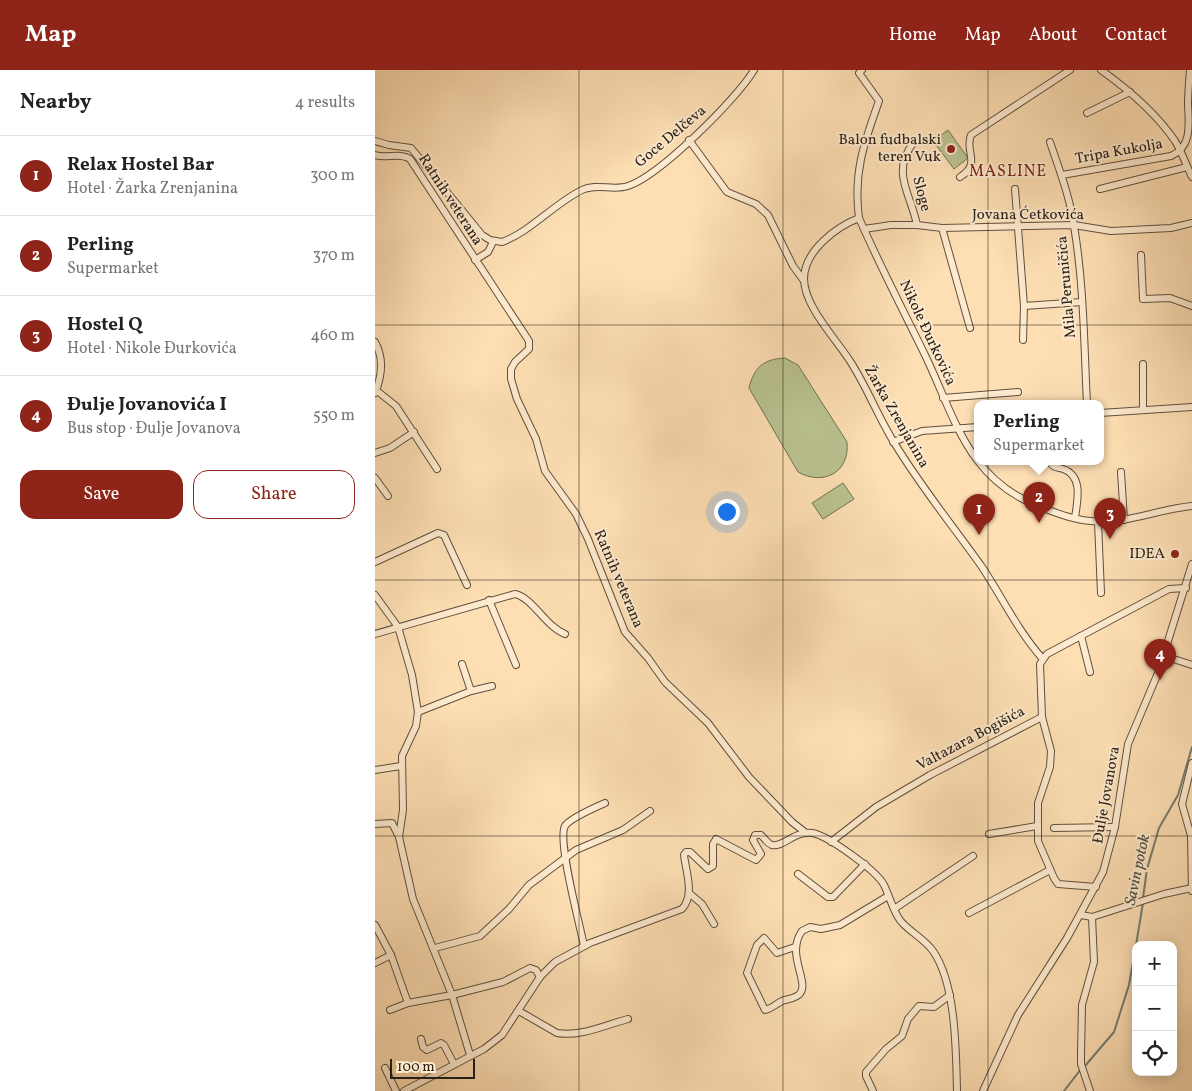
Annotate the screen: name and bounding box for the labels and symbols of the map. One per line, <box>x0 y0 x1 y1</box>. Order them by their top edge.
street label: Goce Delčeva <box>631 101 711 173</box>
place label: Balon fudbalski teren Vuk <box>838 130 941 168</box>
street label: Tripa Kukolja <box>1074 134 1164 170</box>
marker: Balon fudbalski teren Vuk <box>945 143 957 155</box>
street label: Ratnih veterana <box>413 150 487 250</box>
district label: MASLINE <box>969 161 1047 183</box>
street label: Sloge <box>906 174 936 214</box>
street label: Jovana Ćetkovića <box>972 205 1084 226</box>
street label: Mila Peruničića <box>1052 235 1082 339</box>
street label: Nikole Đurkovića <box>893 277 961 389</box>
street label: Žarka Zrenjanina <box>858 362 934 472</box>
pin: 2 <box>1023 482 1055 523</box>
pin: 1 <box>963 494 995 535</box>
pin: 3 <box>1094 498 1126 539</box>
your location <box>714 499 740 525</box>
street label: Ratnih veterana <box>588 527 648 631</box>
place label: IDEA <box>1129 544 1165 565</box>
marker: IDEA <box>1169 548 1181 560</box>
pin: 4 <box>1144 639 1176 680</box>
street label: Valtazara Bogišića <box>913 702 1029 776</box>
street label: Đulje Jovanova <box>1088 745 1126 845</box>
water label: Savin potok <box>1120 832 1156 908</box>
scale bar <box>390 1056 475 1079</box>

